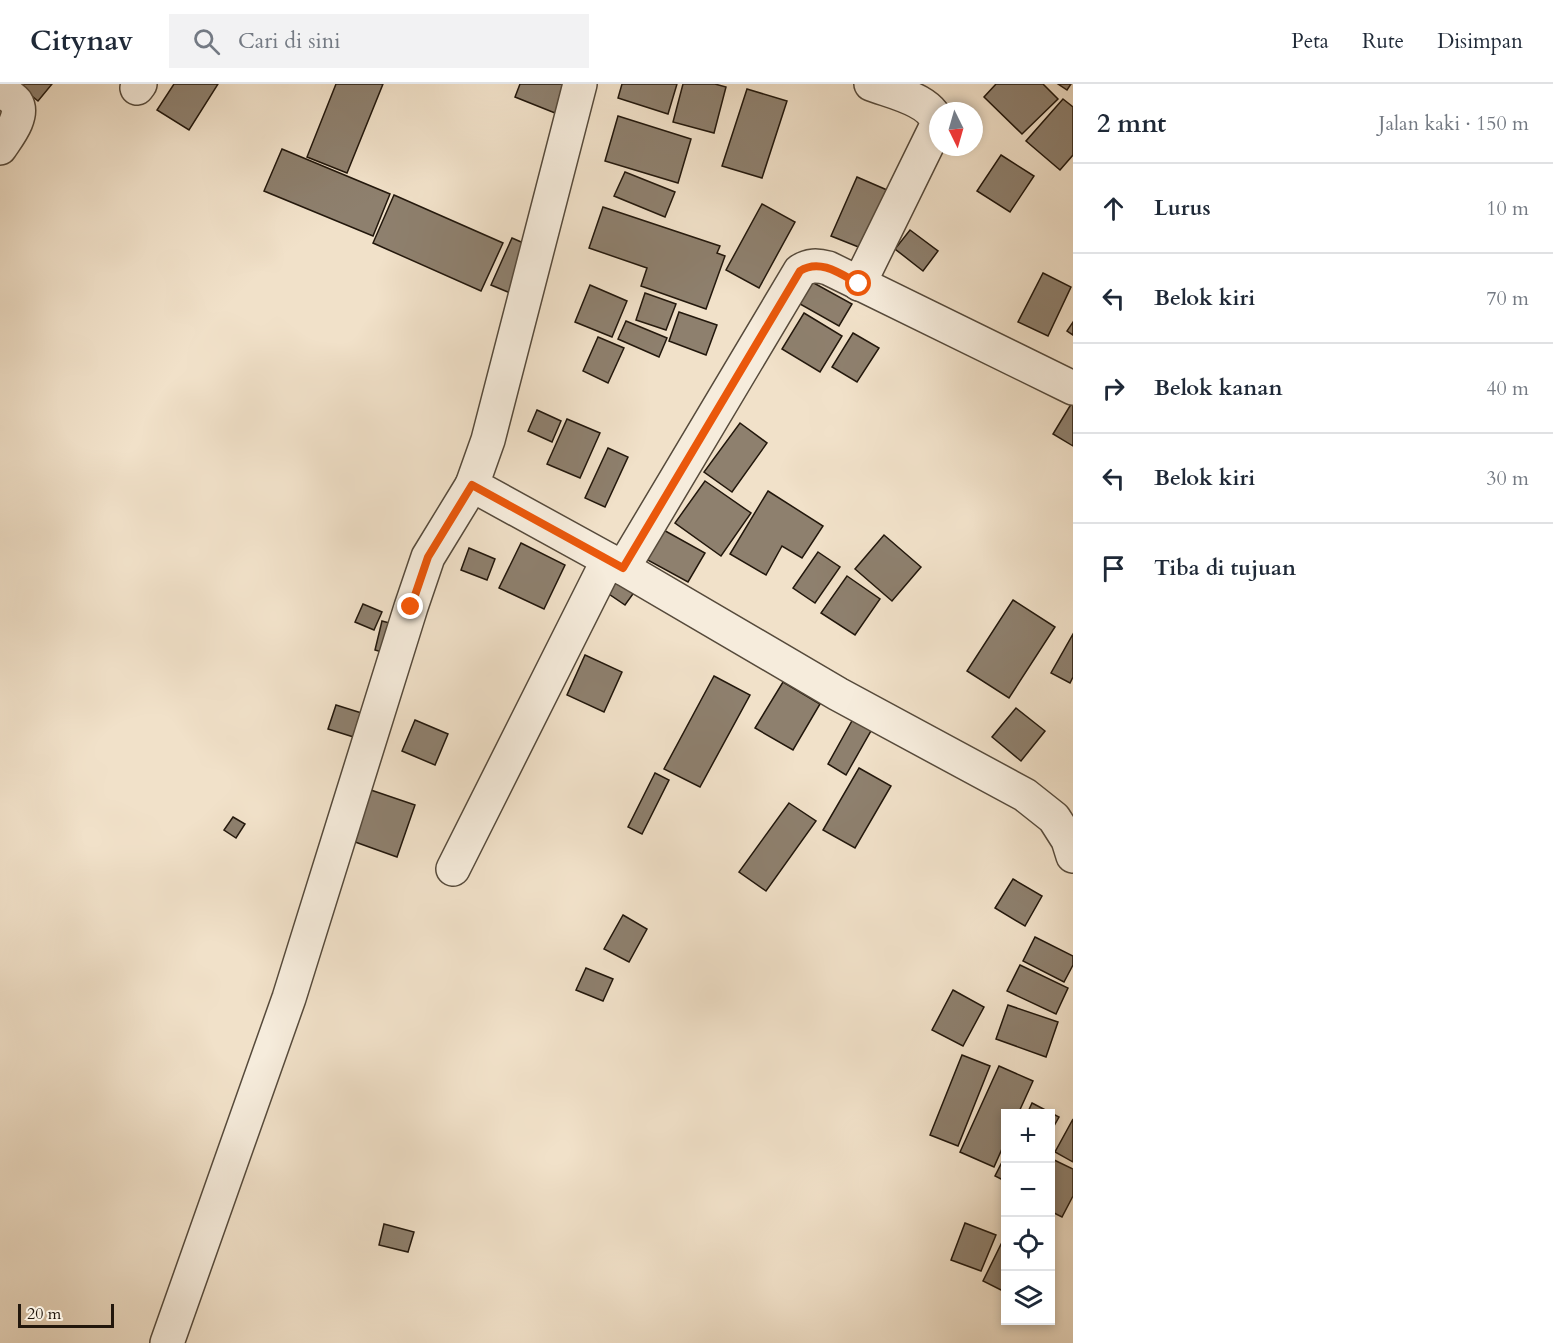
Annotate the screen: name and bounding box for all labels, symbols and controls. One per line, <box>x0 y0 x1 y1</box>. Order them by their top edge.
search box <box>169 14 589 68</box>
text: Citynav <box>30 22 133 60</box>
icon: search <box>190 25 223 58</box>
text: Cari di sini <box>238 26 340 56</box>
text: Peta <box>1291 27 1329 56</box>
text: Rute <box>1362 27 1404 56</box>
text: Disimpan <box>1437 27 1523 56</box>
north arrow <box>929 102 983 156</box>
text: 2 mnt <box>1097 106 1166 141</box>
text: Jalan kaki · 150 m <box>1379 110 1529 137</box>
icon: ahead <box>1097 192 1130 225</box>
text: Lurus <box>1154 193 1211 223</box>
text: 10 m <box>1486 195 1529 222</box>
route start <box>845 270 871 296</box>
icon: left <box>1097 282 1130 315</box>
text: Belok kiri <box>1154 283 1255 313</box>
text: 70 m <box>1486 285 1529 312</box>
icon: right <box>1097 372 1130 405</box>
text: Belok kanan <box>1154 373 1283 403</box>
text: 40 m <box>1486 375 1529 402</box>
icon: left <box>1097 462 1130 495</box>
text: Belok kiri <box>1154 463 1255 493</box>
text: 30 m <box>1486 465 1529 492</box>
icon: arrive <box>1097 552 1130 585</box>
text: Tiba di tujuan <box>1154 553 1296 583</box>
route end <box>397 593 423 619</box>
map controls <box>1001 1109 1055 1325</box>
button: + <box>1001 1109 1055 1163</box>
button: − <box>1001 1163 1055 1217</box>
button: locate <box>1001 1217 1055 1271</box>
button: layers <box>1001 1271 1055 1325</box>
scale bar <box>18 1301 114 1328</box>
text: 20 m <box>27 1303 61 1325</box>

